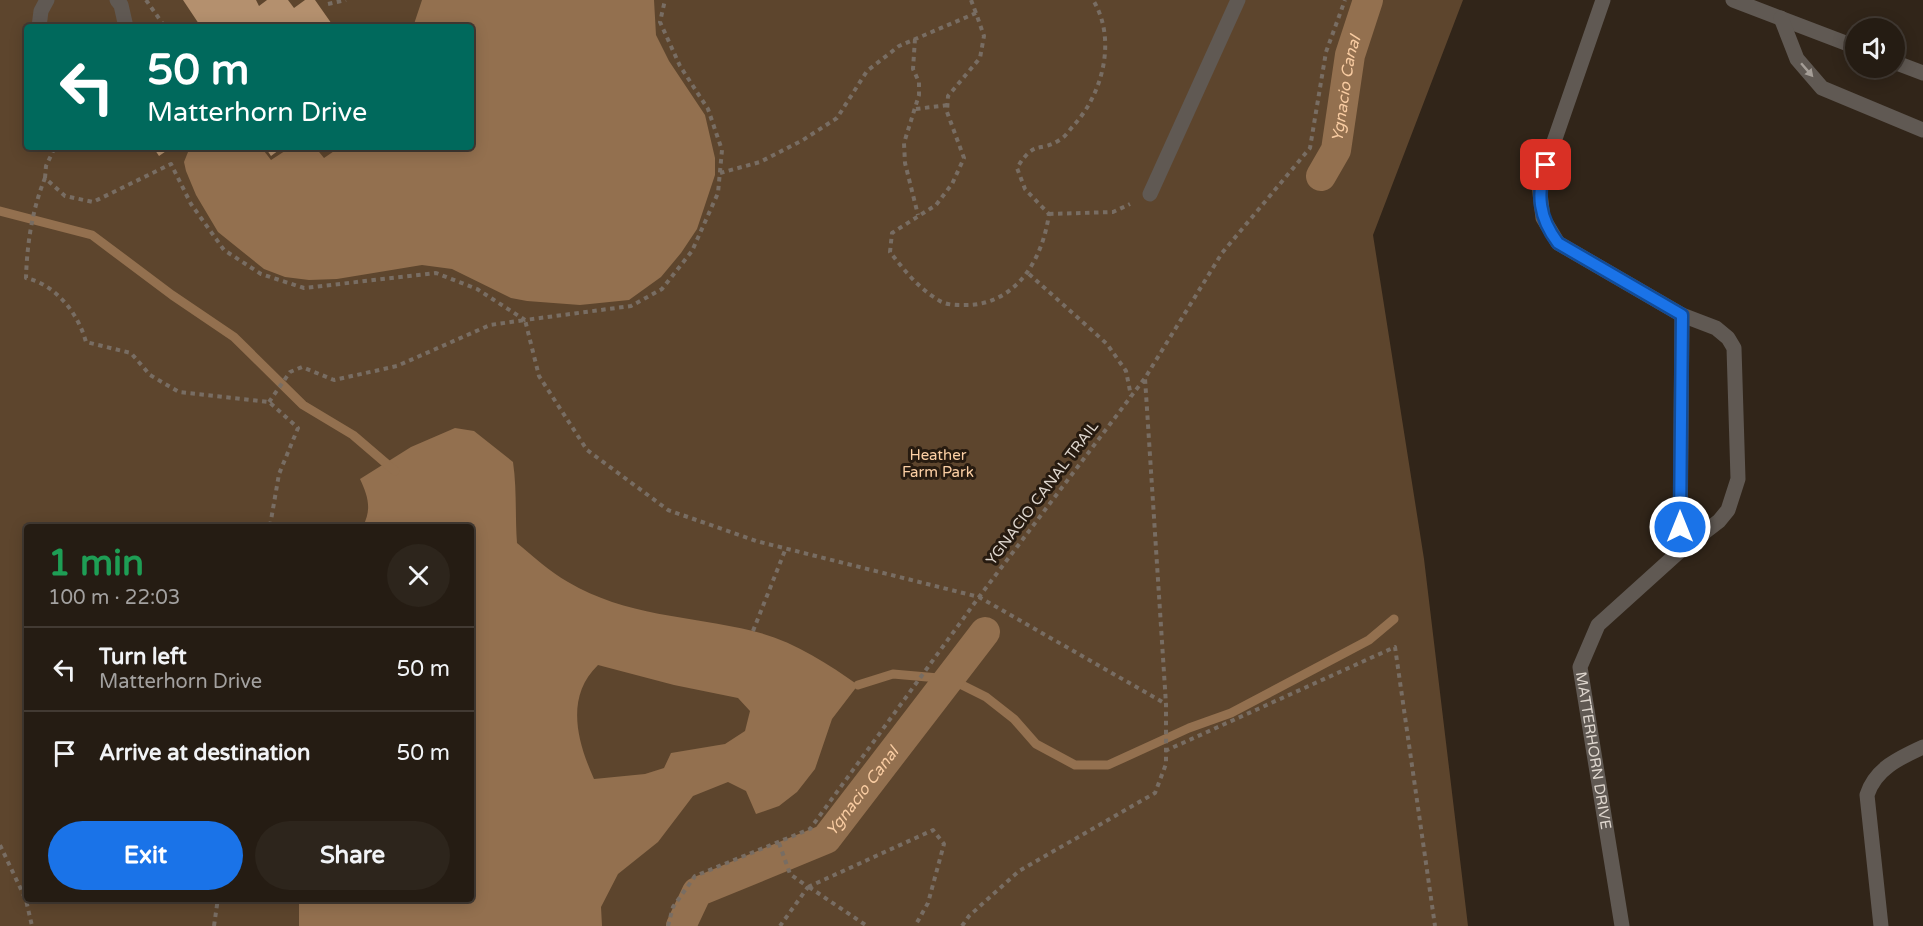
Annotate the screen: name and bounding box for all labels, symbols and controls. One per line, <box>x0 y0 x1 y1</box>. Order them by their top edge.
map controls <box>1845 18 1905 78</box>
button: sound <box>1845 18 1905 78</box>
water label: Ygnacio Canal <box>1327 31 1366 143</box>
text: 50 m <box>147 45 249 96</box>
icon: left <box>48 48 126 126</box>
one-way arrow <box>1800 62 1813 78</box>
text: Matterhorn Drive <box>147 96 367 129</box>
pin <box>1520 139 1571 190</box>
icon: arrive <box>1529 148 1562 181</box>
street label: YGNACIO CANAL TRAIL <box>982 417 1102 569</box>
park label: Heather Farm Park <box>902 446 974 481</box>
position arrow <box>1648 495 1712 559</box>
text: 1 min <box>48 542 144 585</box>
button: close <box>387 544 450 607</box>
text: 100 m · 22:03 <box>48 586 180 610</box>
text: Turn left <box>99 644 187 670</box>
icon: left <box>48 653 81 686</box>
text: 50 m <box>396 656 450 682</box>
text: Matterhorn Drive <box>99 670 262 694</box>
street label: MATTERHORN DRIVE <box>1572 670 1615 831</box>
icon: arrive <box>48 737 81 770</box>
text: Arrive at destination <box>99 740 310 766</box>
text: 50 m <box>396 740 450 766</box>
water label: Ygnacio Canal <box>822 741 904 840</box>
button: Exit <box>48 821 243 890</box>
button: Share <box>255 821 450 890</box>

